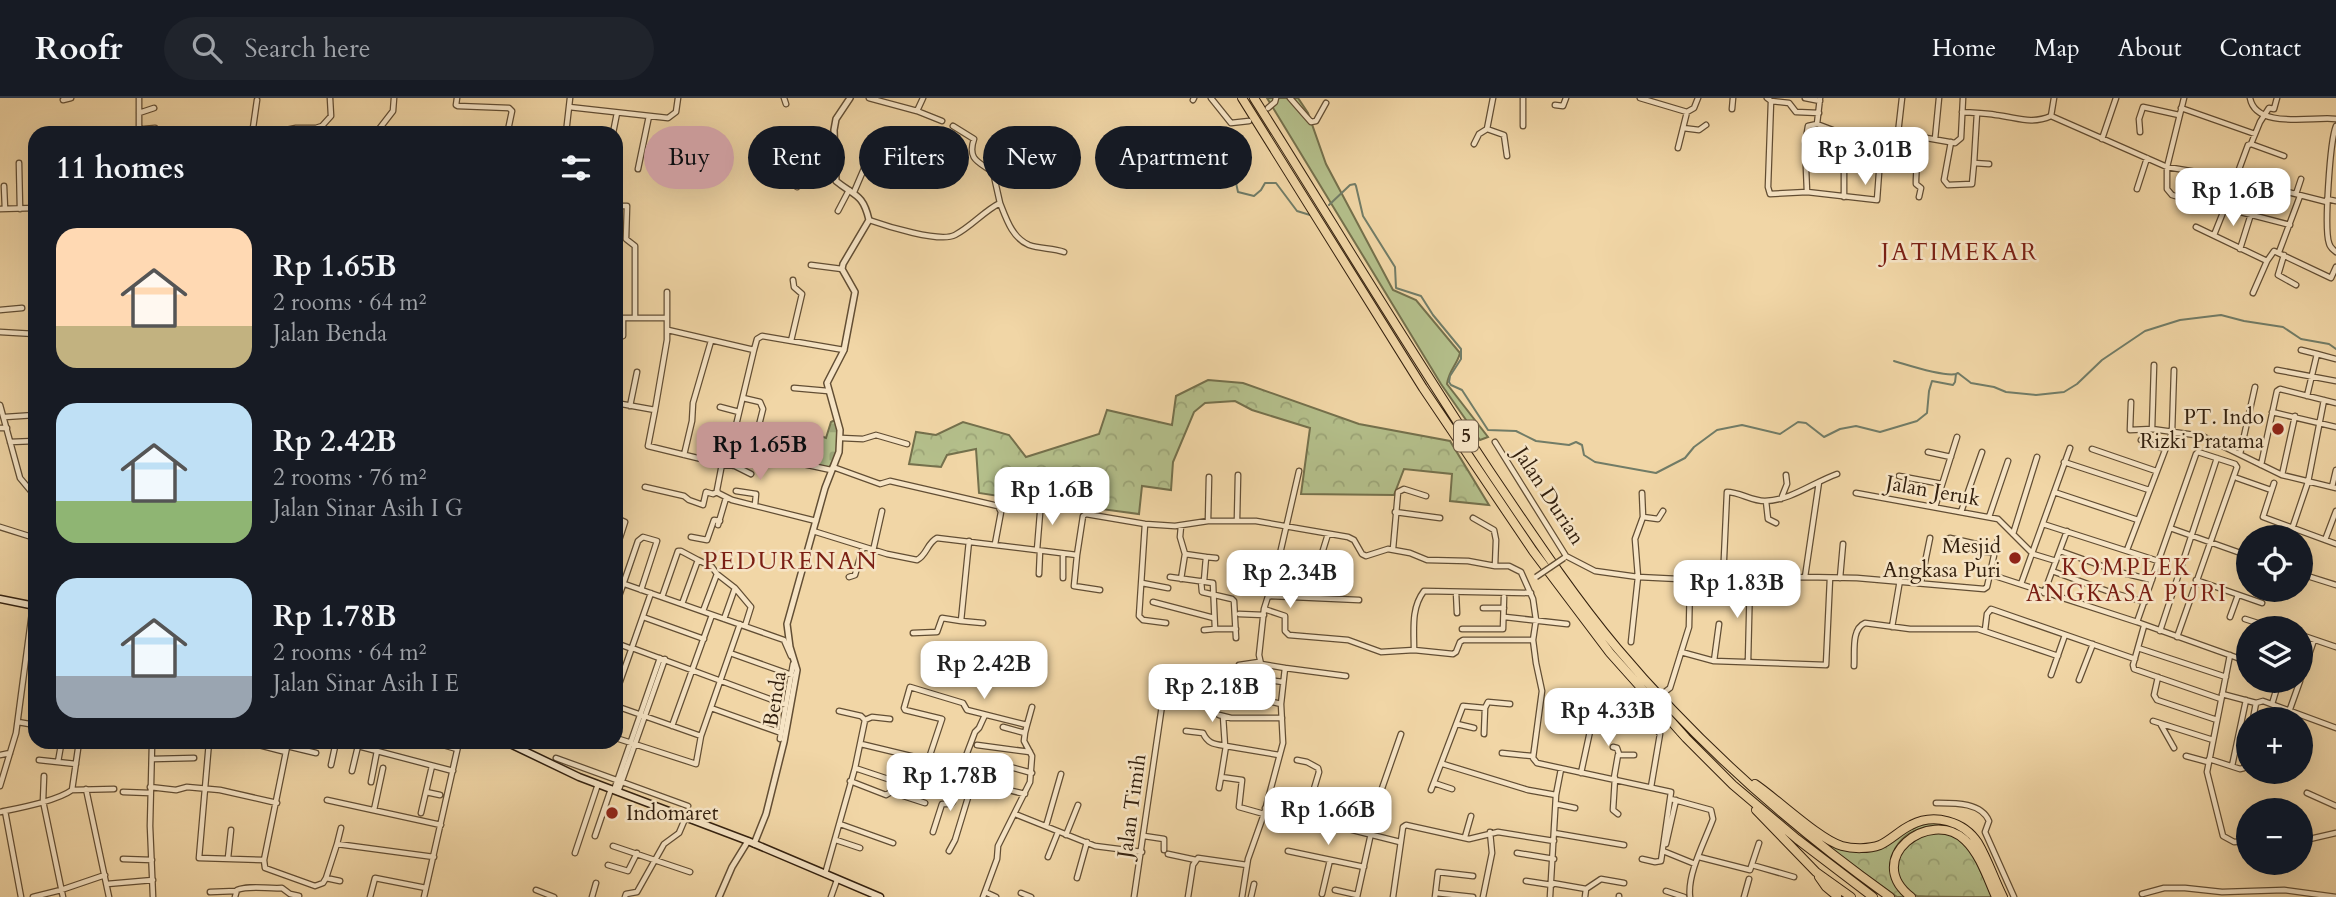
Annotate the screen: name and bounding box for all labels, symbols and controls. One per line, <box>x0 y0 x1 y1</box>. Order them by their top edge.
search box <box>164 17 654 80</box>
text: Roofr <box>35 26 122 71</box>
icon: search <box>188 29 226 67</box>
text: Search here <box>244 31 370 66</box>
text: Home <box>1932 32 1996 65</box>
text: Map <box>2034 32 2080 65</box>
text: About <box>2118 32 2182 65</box>
text: Contact <box>2220 32 2301 65</box>
chip: Buy <box>644 126 734 189</box>
chip: Rent <box>748 126 845 189</box>
chip: Filters <box>859 126 969 189</box>
chip: New <box>983 126 1081 189</box>
chip: Apartment <box>1095 126 1252 189</box>
pin: Rp 3.01B <box>1793 127 1937 187</box>
text: Rp 3.01B <box>1818 134 1912 165</box>
text: 11 homes <box>56 148 185 189</box>
icon: filters <box>557 149 595 187</box>
pin: Rp 1.6B <box>2168 169 2298 228</box>
text: Rp 1.6B <box>2191 175 2275 206</box>
district label: JATIMEKAR <box>1878 236 2039 269</box>
text: Rp 1.65B <box>273 246 397 287</box>
icon: home <box>112 256 196 340</box>
text: 2 rooms · 64 m² <box>273 287 426 318</box>
text: Jalan Benda <box>273 318 387 349</box>
place label: PT. Indo Rizki Pratama <box>2140 403 2264 456</box>
road number: 5 <box>1454 420 1478 452</box>
text: Rp 2.42B <box>273 421 397 462</box>
marker: PT. Indo Rizki Pratama <box>2270 421 2286 437</box>
pin: Rp 1.65B <box>688 422 832 482</box>
text: Rp 1.65B <box>713 429 807 460</box>
icon: home <box>112 431 196 515</box>
street label: Jalan Durian <box>1505 439 1592 551</box>
text: 2 rooms · 76 m² <box>273 462 426 493</box>
pin: Rp 1.6B <box>987 468 1117 527</box>
street label: Jalan Jeruk <box>1881 468 1983 514</box>
text: Rp 1.6B <box>1010 474 1094 505</box>
text: Jalan Sinar Asih I G <box>273 493 463 524</box>
map controls <box>2236 525 2313 875</box>
button: locate <box>2236 525 2313 602</box>
place label: Mesjid Angkasa Puri <box>1883 532 2001 585</box>
district label: PEDURENAN <box>703 545 879 578</box>
pin: Rp 2.34B <box>1218 550 1362 610</box>
marker: Mesjid Angkasa Puri <box>2007 550 2023 566</box>
district label: KOMPLEK ANGKASA PURI <box>2026 552 2228 609</box>
text: Rp 2.34B <box>1243 557 1337 588</box>
pin: Rp 1.83B <box>1665 560 1809 620</box>
text: Rp 1.83B <box>1690 567 1784 598</box>
text: Rp 1.78B <box>273 596 397 637</box>
icon: home <box>112 606 196 690</box>
button: layers <box>2236 616 2313 693</box>
text: 2 rooms · 64 m² <box>273 637 426 668</box>
pin: Rp 2.42B <box>912 642 1056 701</box>
text: Rp 2.42B <box>937 648 1031 679</box>
pin: Rp 2.18B <box>1140 664 1284 724</box>
text: Jalan Sinar Asih I E <box>273 668 459 699</box>
street label: Benda <box>756 669 794 729</box>
text: Rp 2.18B <box>1165 671 1259 702</box>
pin: Rp 4.33B <box>1536 688 1680 748</box>
text: Rp 4.33B <box>1561 695 1655 726</box>
button: + <box>2236 707 2313 784</box>
street label: Jalan Timih <box>1110 752 1154 863</box>
pin: Rp 1.78B <box>878 754 1022 813</box>
text: Rp 1.78B <box>903 760 997 791</box>
pin: Rp 1.66B <box>1256 788 1400 847</box>
text: Rp 1.66B <box>1281 794 1375 825</box>
button: − <box>2236 798 2313 875</box>
place label: Indomaret <box>626 799 719 828</box>
marker: Indomaret <box>604 805 620 821</box>

